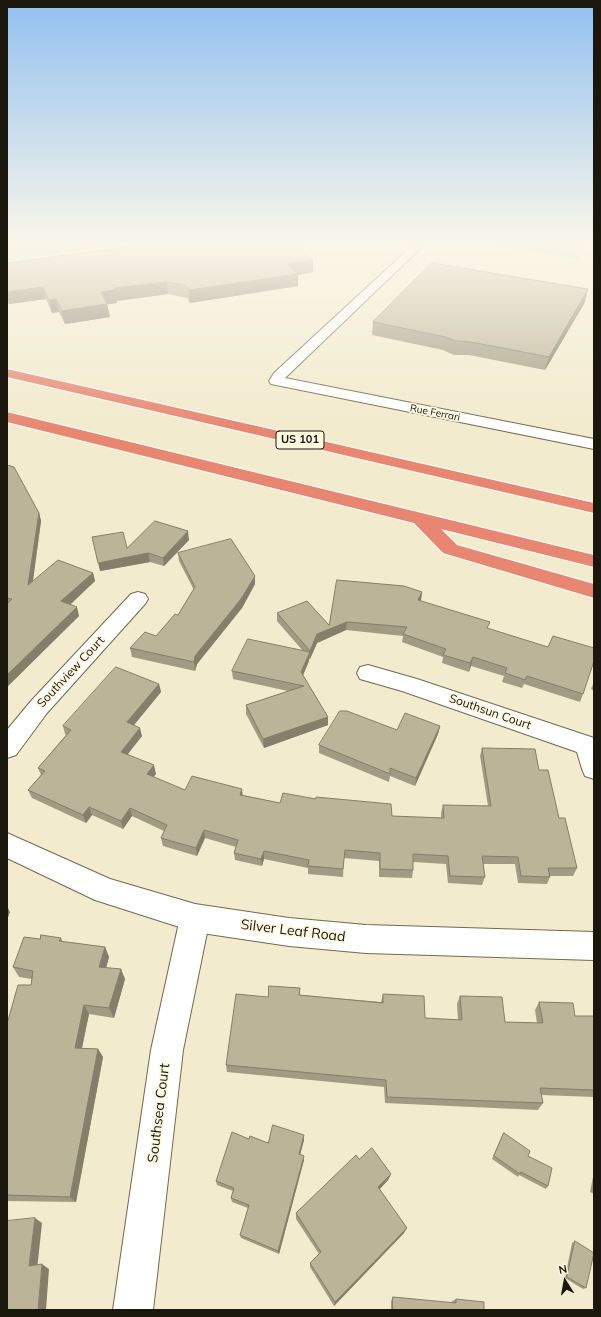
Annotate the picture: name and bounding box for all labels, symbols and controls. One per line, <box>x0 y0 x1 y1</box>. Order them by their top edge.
street label: Rue Ferrari <box>409 402 461 424</box>
road number: US 101 <box>276 431 324 449</box>
street label: Southview Court <box>34 633 108 711</box>
street label: Southsun Court <box>447 691 533 733</box>
street label: Silver Leaf Road <box>240 916 346 946</box>
street label: Southsea Court <box>145 1062 173 1164</box>
north arrow <box>545 1261 585 1301</box>
text: N <box>557 1262 568 1277</box>

